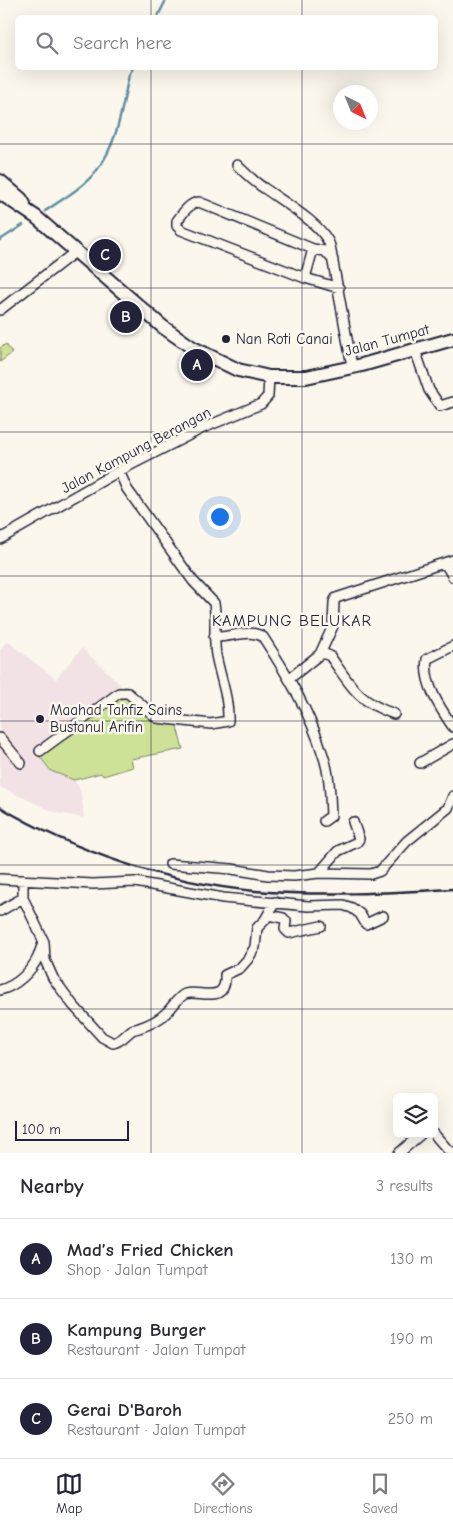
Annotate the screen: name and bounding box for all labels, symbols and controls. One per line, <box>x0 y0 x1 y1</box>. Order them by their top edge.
search box <box>15 15 438 70</box>
icon: search <box>33 29 61 57</box>
text: Search here <box>73 32 172 54</box>
north arrow <box>333 85 378 130</box>
pin: C <box>89 236 121 274</box>
pin: B <box>110 298 142 336</box>
street label: Jalan Tumpat <box>343 320 432 360</box>
place label: Nan Roti Canai <box>236 330 333 348</box>
marker: Nan Roti Canai <box>220 333 232 345</box>
pin: A <box>181 346 213 384</box>
street label: Jalan Kampung Berangan <box>58 403 214 497</box>
your location <box>207 504 233 530</box>
district label: KAMPUNG BELUKAR <box>212 612 372 630</box>
place label: Maahad Tahfiz Sains Bustanul Arifin <box>50 701 182 736</box>
marker: Maahad Tahfiz Sains Bustanul Arifin <box>34 713 46 725</box>
map controls <box>393 1093 438 1138</box>
button: layers <box>393 1093 438 1138</box>
scale bar <box>15 1118 129 1141</box>
text: 100 m <box>22 1121 61 1138</box>
text: Nearby <box>20 1174 84 1198</box>
text: 3 results <box>376 1177 433 1195</box>
text: Mad’s Fried Chicken <box>67 1239 234 1261</box>
text: A <box>32 1250 40 1268</box>
text: 130 m <box>390 1250 433 1268</box>
text: Shop · Jalan Tumpat <box>67 1261 207 1279</box>
text: Kampung Burger <box>67 1319 206 1341</box>
text: B <box>31 1330 41 1348</box>
text: 190 m <box>390 1330 433 1348</box>
text: Restaurant · Jalan Tumpat <box>67 1341 245 1359</box>
text: Gerai D'Baroh <box>67 1399 182 1421</box>
text: C <box>31 1410 41 1428</box>
text: 250 m <box>388 1410 433 1428</box>
text: Restaurant · Jalan Tumpat <box>67 1421 245 1439</box>
tab: Map <box>55 1470 83 1517</box>
tab: Directions <box>193 1470 253 1517</box>
tab: Saved <box>363 1470 398 1517</box>

